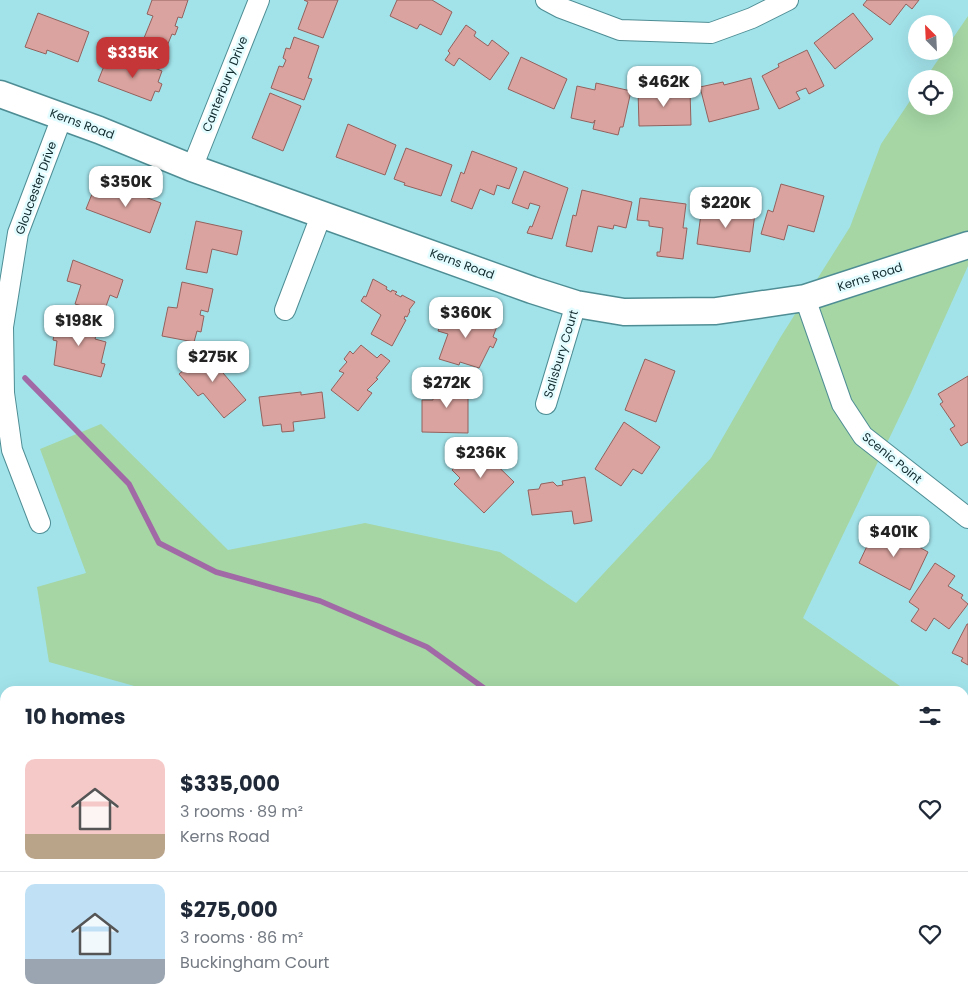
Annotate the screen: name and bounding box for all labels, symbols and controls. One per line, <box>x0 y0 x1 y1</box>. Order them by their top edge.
north arrow <box>908 15 952 60</box>
map controls <box>908 15 953 115</box>
street label: Canterbury Drive <box>198 34 251 134</box>
pin: $335K <box>98 36 168 79</box>
text: $335K <box>107 41 159 64</box>
pin: $462K <box>629 66 699 108</box>
text: $462K <box>638 70 690 93</box>
button: locate <box>908 70 953 115</box>
street label: Kerns Road <box>48 104 117 143</box>
street label: Gloucester Drive <box>11 139 60 237</box>
pin: $350K <box>91 166 161 208</box>
text: $350K <box>100 170 152 193</box>
pin: $220K <box>691 186 761 229</box>
text: $220K <box>701 191 751 214</box>
street label: Kerns Road <box>428 244 497 283</box>
street label: Kerns Road <box>835 258 905 295</box>
pin: $360K <box>431 296 501 339</box>
text: $360K <box>440 301 492 324</box>
pin: $198K <box>44 304 114 347</box>
street label: Salisbury Court <box>539 308 582 400</box>
text: $198K <box>55 309 103 332</box>
pin: $275K <box>178 340 248 383</box>
text: $275K <box>188 345 238 368</box>
pin: $272K <box>412 366 482 409</box>
text: $272K <box>423 371 471 394</box>
street label: Scenic Point <box>859 428 926 487</box>
pin: $236K <box>446 436 516 479</box>
text: $236K <box>456 441 506 464</box>
pin: $401K <box>859 516 929 558</box>
text: $401K <box>870 520 918 543</box>
text: 10 homes <box>25 702 125 731</box>
icon: filters <box>916 702 944 730</box>
text: $335,000 <box>180 769 280 798</box>
icon: home <box>65 779 125 839</box>
icon: heart <box>916 795 944 823</box>
text: 3 rooms · 89 m² <box>180 800 303 823</box>
text: Kerns Road <box>180 825 270 848</box>
text: $275,000 <box>180 895 278 924</box>
icon: home <box>65 904 125 964</box>
icon: heart <box>916 920 944 948</box>
text: 3 rooms · 86 m² <box>180 926 303 949</box>
text: Buckingham Court <box>180 951 329 974</box>

